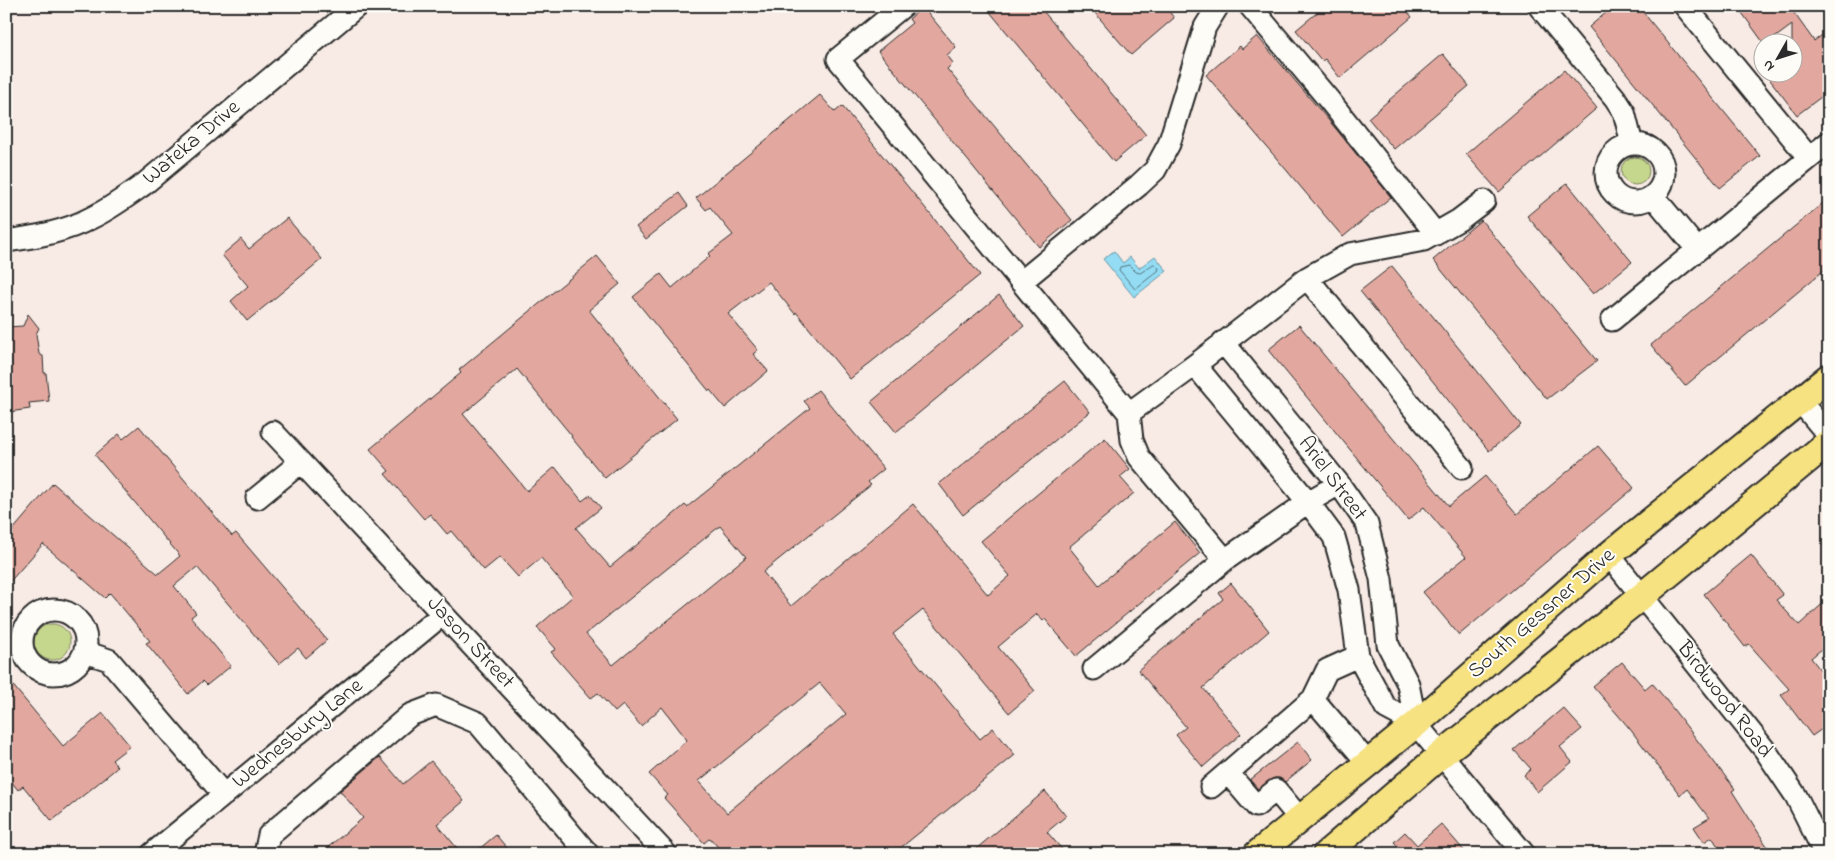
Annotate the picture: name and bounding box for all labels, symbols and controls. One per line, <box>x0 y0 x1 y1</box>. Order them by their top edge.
north arrow <box>1752 32 1802 82</box>
text: N <box>1758 55 1780 76</box>
street label: Wateka Drive <box>136 92 248 194</box>
street label: Ariel Street <box>1289 430 1375 529</box>
street label: South Gessner Drive <box>1461 541 1623 687</box>
street label: Jason Street <box>418 589 522 697</box>
street label: Birdwood Road <box>1667 634 1780 765</box>
street label: Wednesbury Lane <box>226 671 371 798</box>

